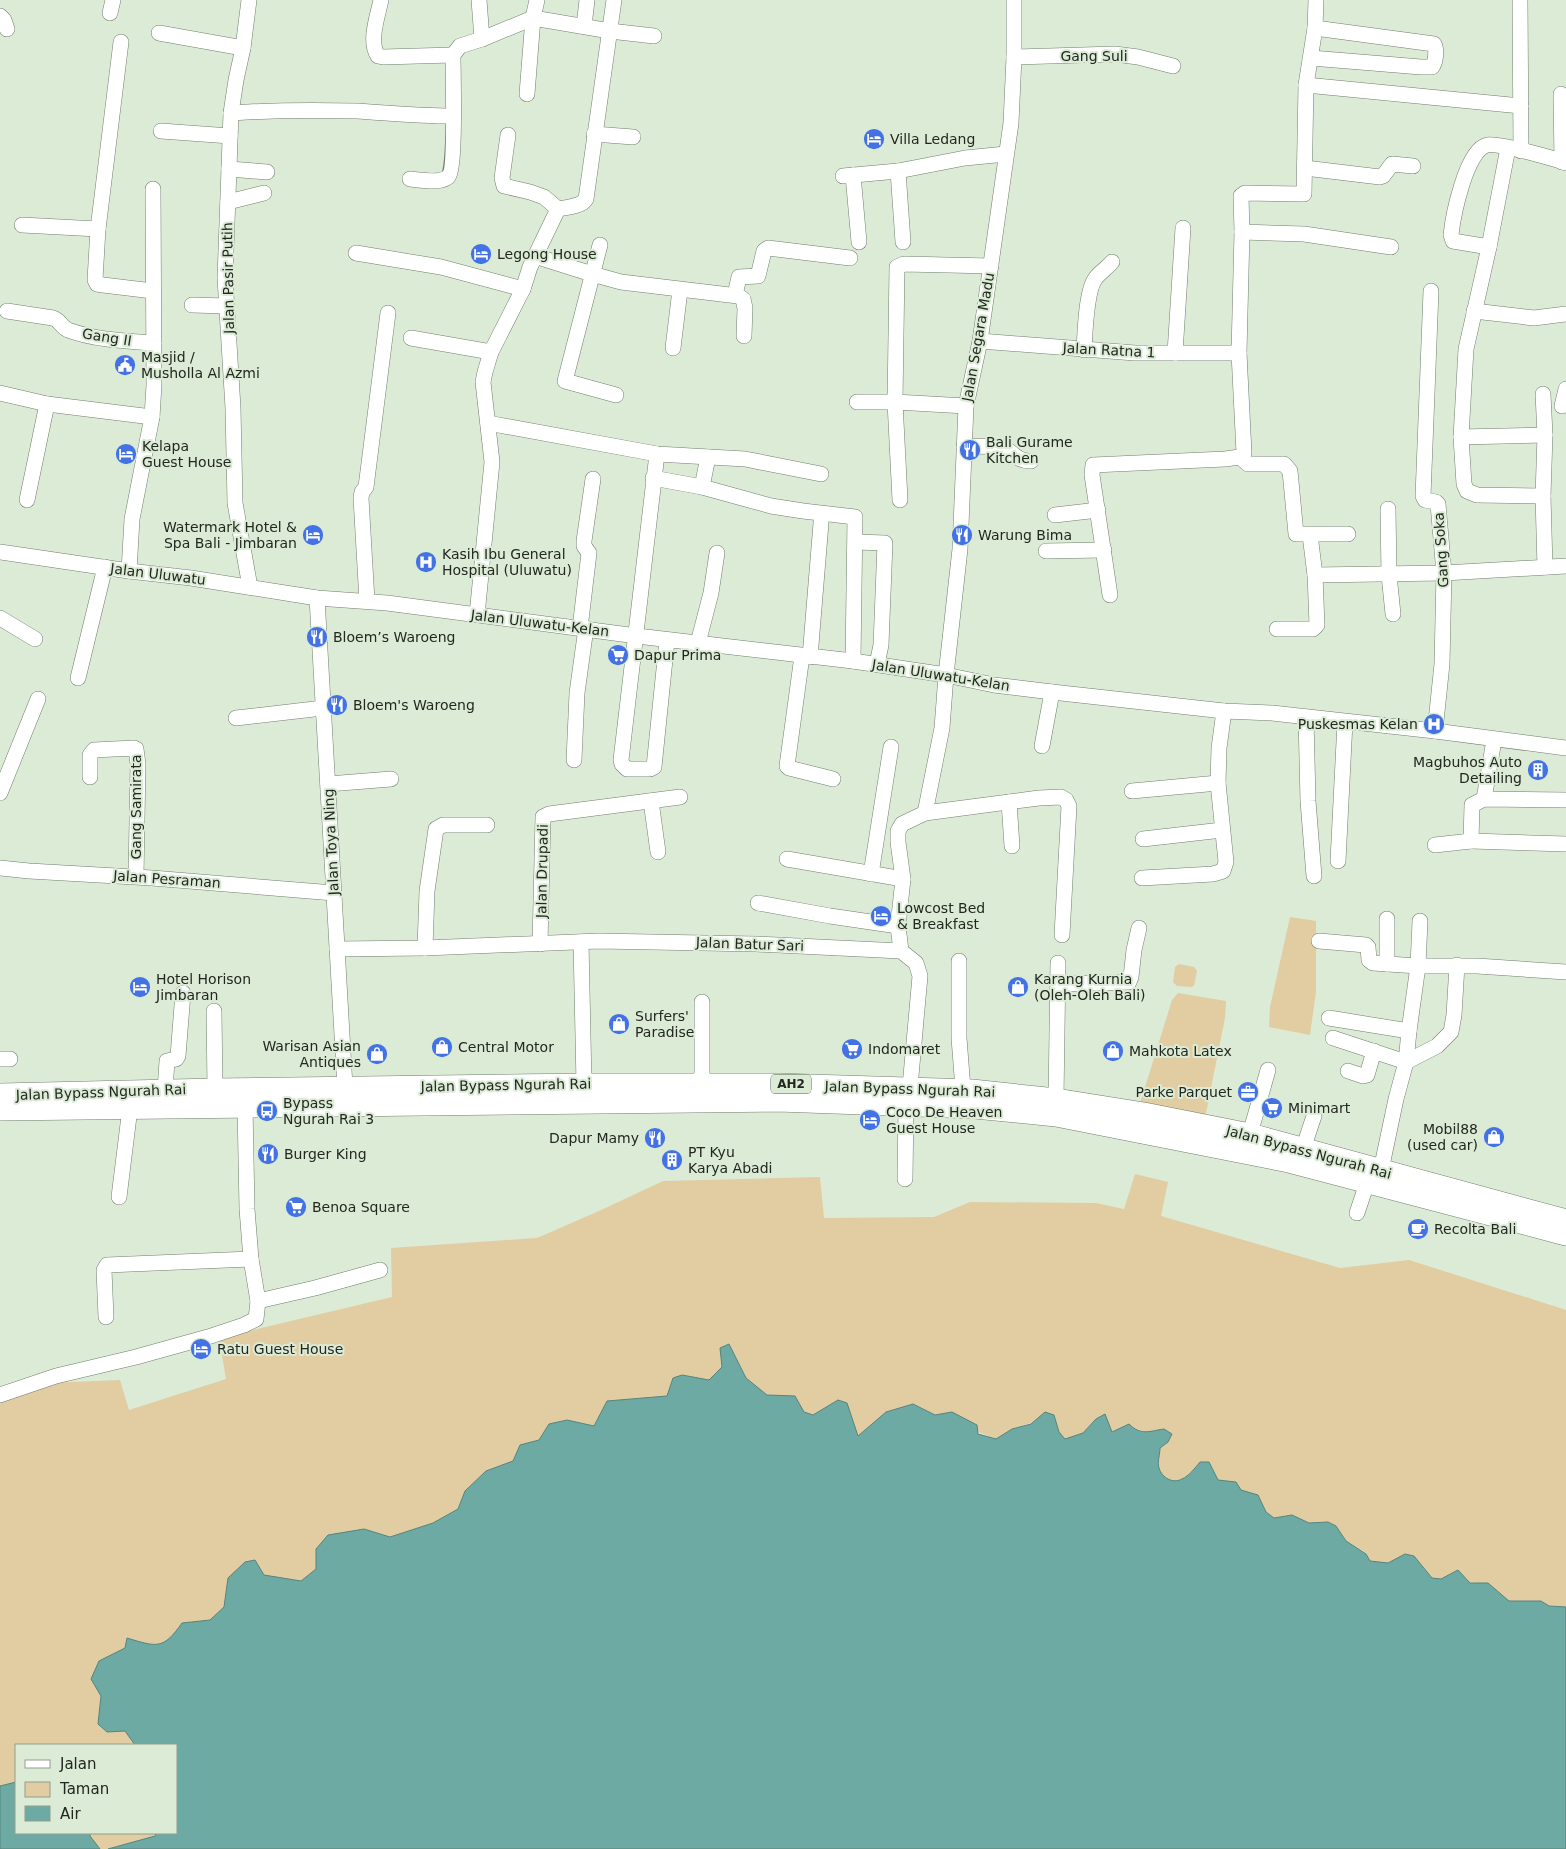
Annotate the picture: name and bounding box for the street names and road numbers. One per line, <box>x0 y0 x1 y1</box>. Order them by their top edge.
street label: Gang Suli <box>1060 48 1128 64</box>
street label: Jalan Pasir Putih <box>219 222 237 335</box>
street label: Jalan Segara Madu <box>959 271 997 404</box>
street label: Gang II <box>81 325 133 349</box>
street label: Jalan Ratna 1 <box>1061 340 1156 360</box>
street label: Gang Soka <box>1430 512 1452 588</box>
street label: Jalan Uluwatu <box>108 560 207 588</box>
street label: Jalan Uluwatu-Kelan <box>469 606 610 639</box>
street label: Jalan Uluwatu-Kelan <box>870 656 1011 694</box>
street label: Gang Samirata <box>128 754 144 860</box>
street label: Jalan Toya Ning <box>320 788 342 897</box>
street label: Jalan Drupadi <box>533 824 551 919</box>
street label: Jalan Pesraman <box>112 867 221 891</box>
street label: Jalan Batur Sari <box>695 934 804 954</box>
road number: AH2 <box>771 1074 811 1094</box>
street label: Jalan Bypass Ngurah Rai <box>420 1076 591 1095</box>
street label: Jalan Bypass Ngurah Rai <box>823 1078 996 1100</box>
street label: Jalan Bypass Ngurah Rai <box>14 1081 187 1103</box>
street label: Jalan Bypass Ngurah Rai <box>1224 1122 1394 1182</box>

